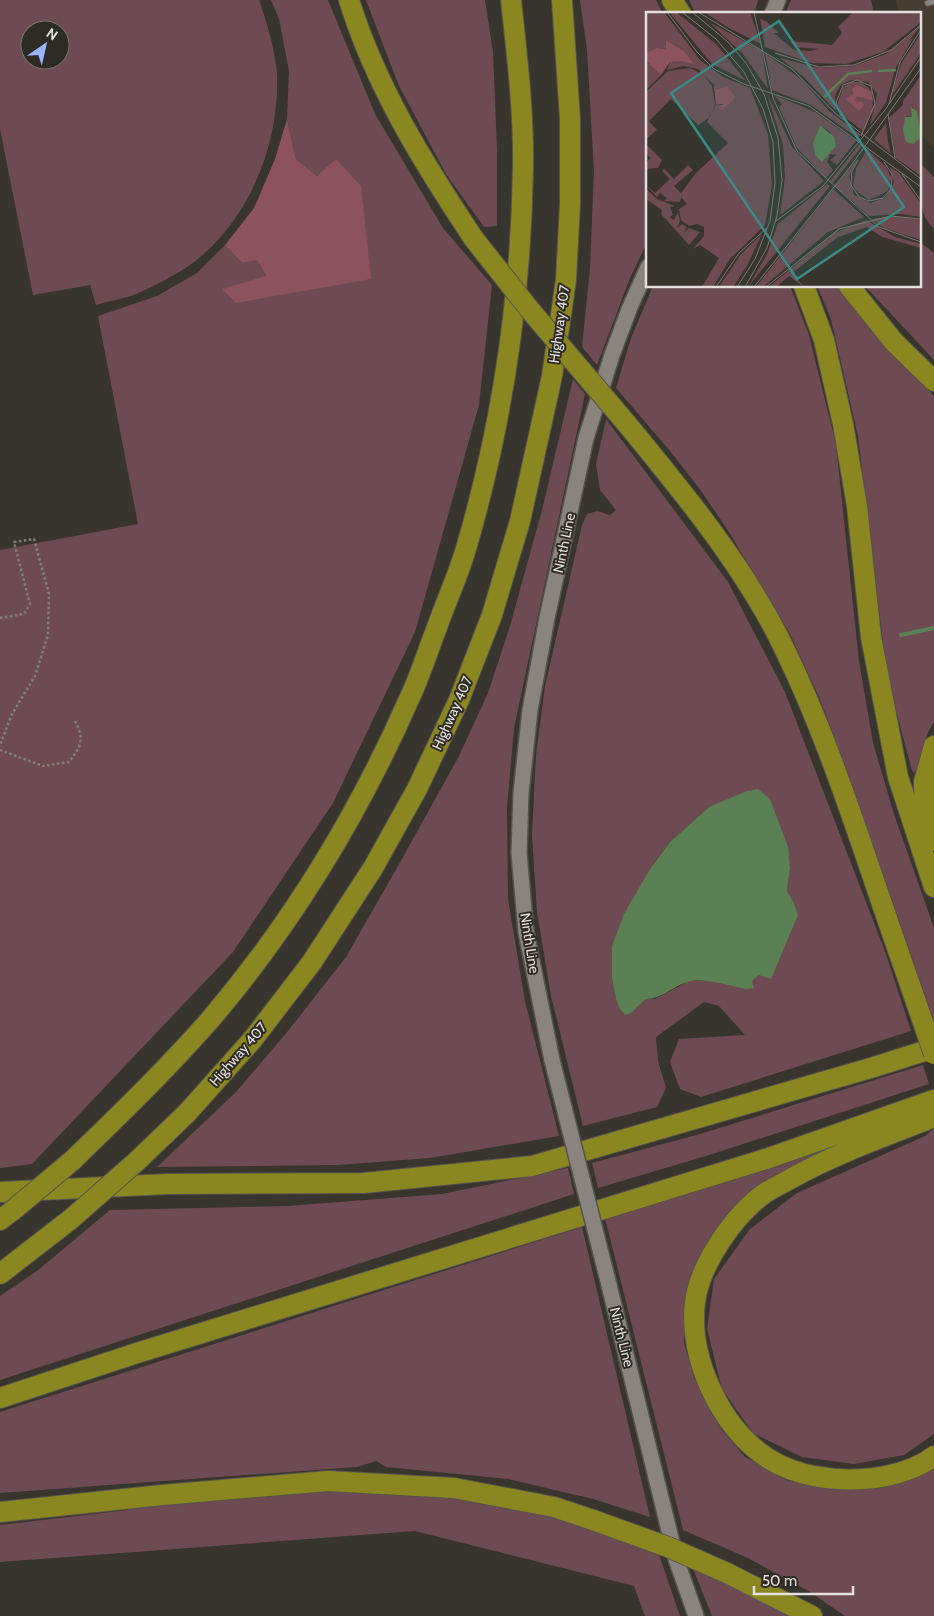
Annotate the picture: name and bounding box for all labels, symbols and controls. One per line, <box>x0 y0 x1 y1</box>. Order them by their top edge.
inset map <box>646 12 922 288</box>
north arrow <box>20 20 70 70</box>
text: N <box>43 24 61 44</box>
street label: Highway 407 <box>545 284 573 364</box>
street label: Ninth Line <box>549 511 579 575</box>
street label: Highway 407 <box>428 673 476 753</box>
street label: Ninth Line <box>516 912 544 974</box>
street label: Highway 407 <box>205 1018 271 1090</box>
street label: Ninth Line <box>606 1305 638 1369</box>
scale bar <box>754 1564 853 1596</box>
text: 50 m <box>762 1572 797 1590</box>

